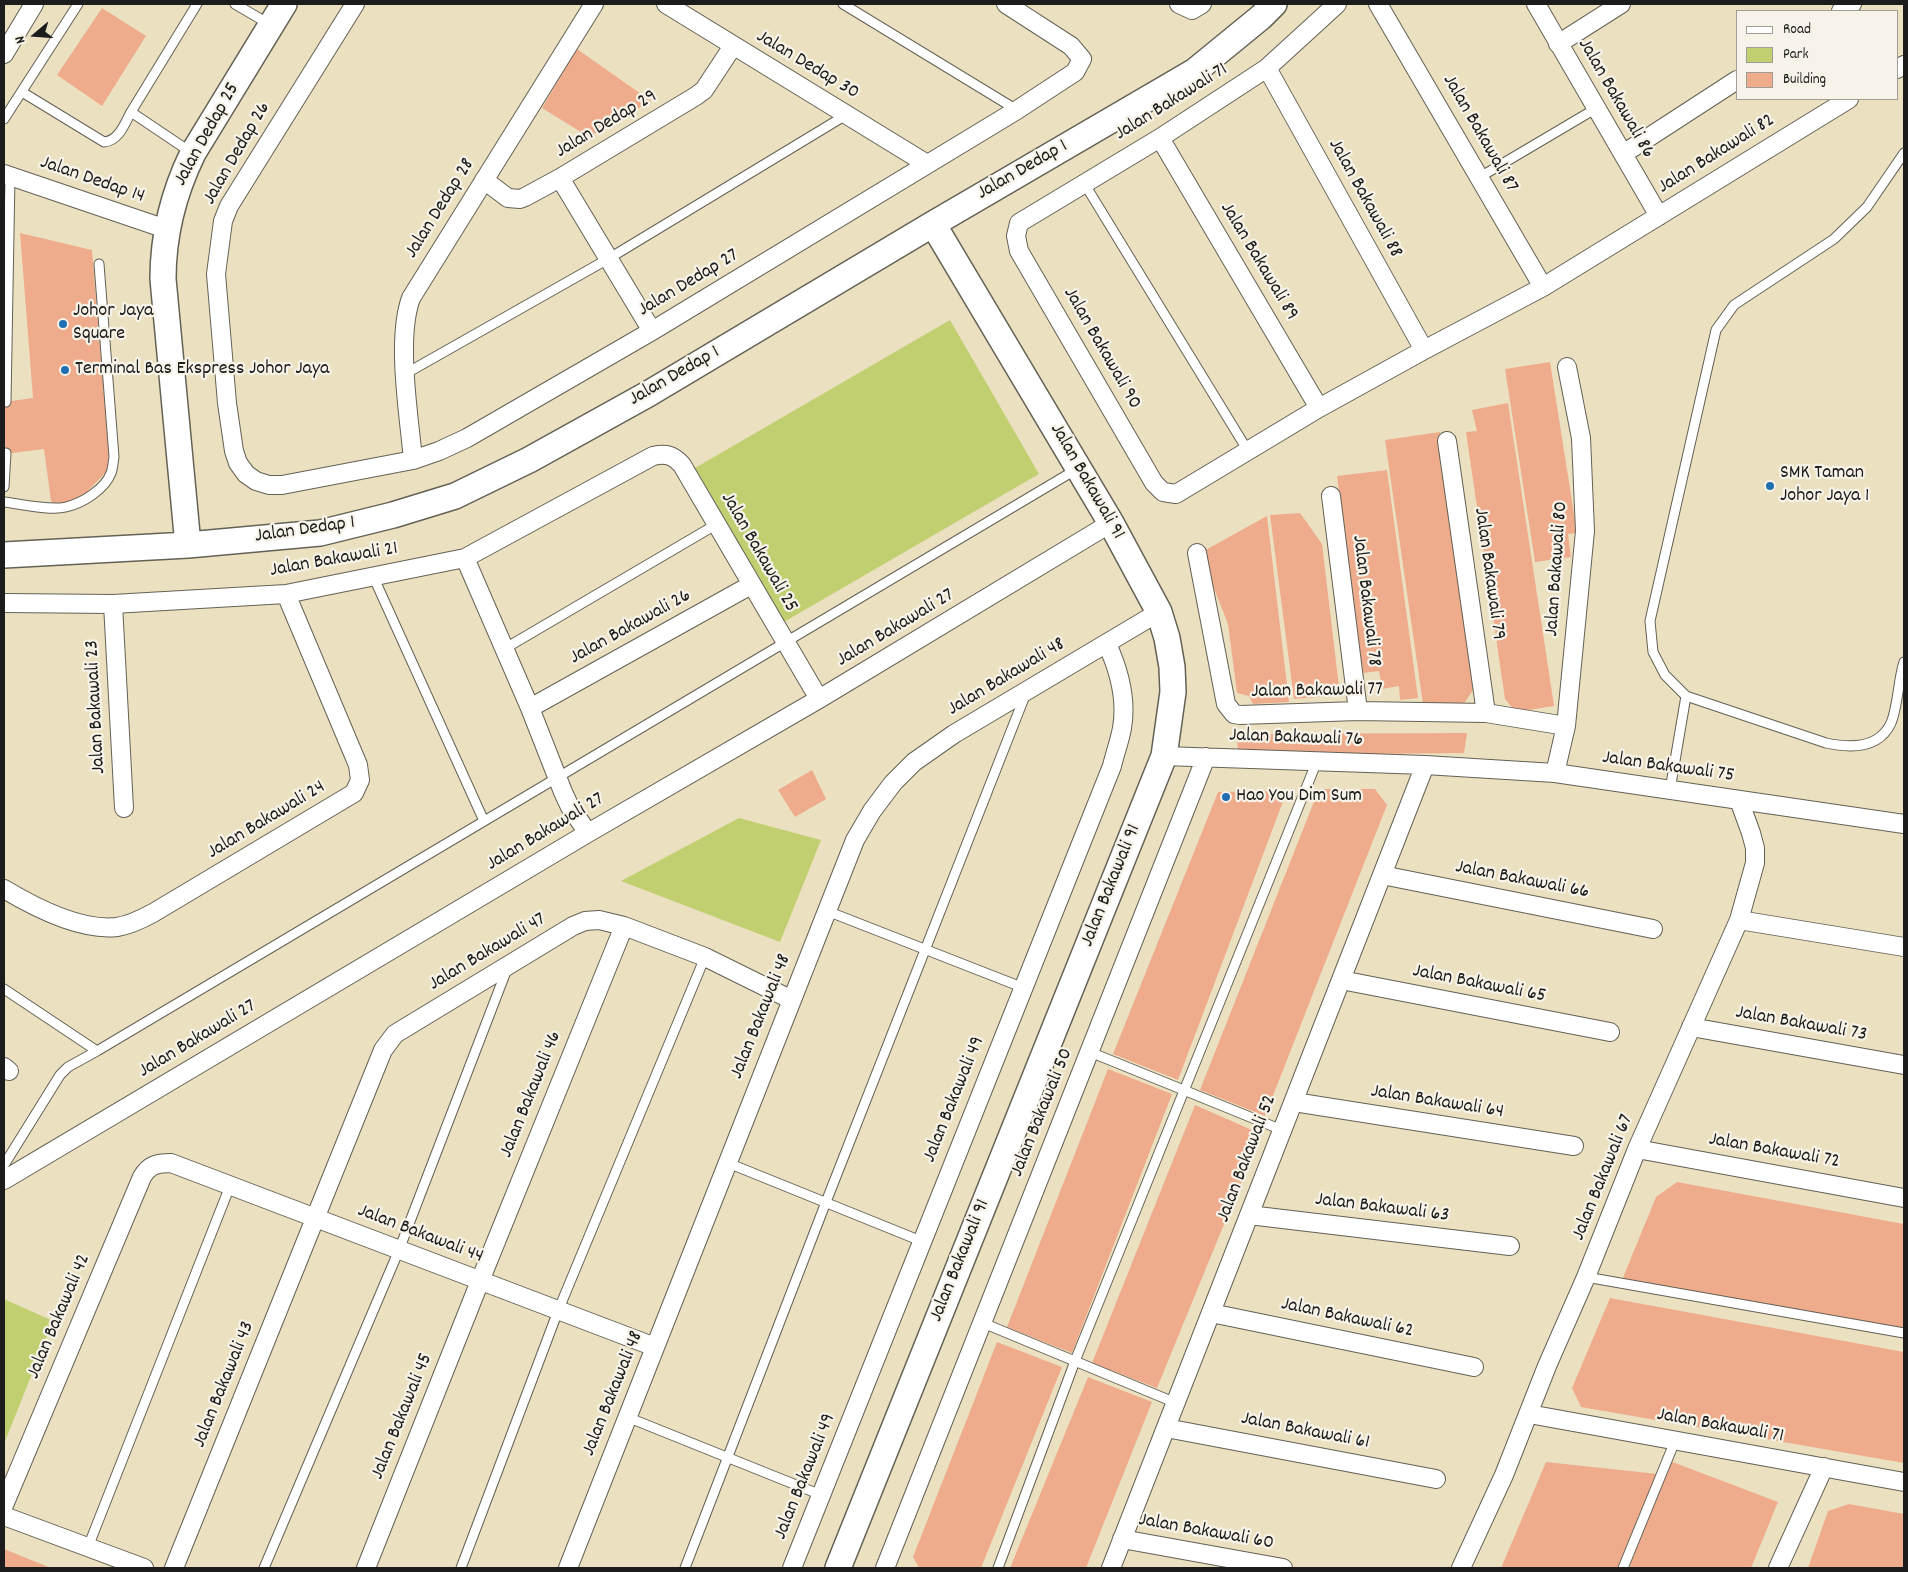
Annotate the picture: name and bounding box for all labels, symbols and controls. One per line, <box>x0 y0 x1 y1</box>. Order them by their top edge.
north arrow <box>10 10 60 60</box>
legend <box>1736 10 1898 100</box>
text: Road <box>1783 19 1811 41</box>
street label: Jalan Dedap 30 <box>751 26 863 106</box>
text: N <box>10 33 31 46</box>
street label: Jalan Bakawali 86 <box>1571 35 1659 163</box>
text: Park <box>1783 44 1809 66</box>
street label: Jalan Bakawali 71 <box>1111 59 1233 147</box>
text: Building <box>1783 69 1826 91</box>
street label: Jalan Bakawali 87 <box>1436 71 1522 197</box>
street label: Jalan Dedap 25 <box>170 79 246 191</box>
street label: Jalan Dedap 29 <box>552 85 662 165</box>
street label: Jalan Dedap 26 <box>199 98 277 210</box>
street label: Jalan Bakawali 82 <box>1654 110 1780 200</box>
street label: Jalan Dedap 1 <box>973 135 1073 207</box>
street label: Jalan Bakawali 88 <box>1321 135 1407 263</box>
street label: Jalan Dedap 14 <box>37 152 147 210</box>
street label: Jalan Dedap 28 <box>401 155 481 263</box>
street label: Jalan Bakawali 89 <box>1213 199 1303 325</box>
street label: Jalan Dedap 27 <box>635 245 743 323</box>
street label: Jalan Bakawali 90 <box>1057 284 1145 414</box>
place label: Johor Jaya Square <box>73 300 153 347</box>
marker: Johor Jaya Square <box>57 318 69 330</box>
street label: Jalan Dedap 1 <box>625 341 725 413</box>
place label: Terminal Bas Ekspress Johor Jaya <box>75 358 329 382</box>
marker: Terminal Bas Ekspress Johor Jaya <box>59 364 71 376</box>
street label: Jalan Bakawali 91 <box>1043 420 1129 544</box>
place label: SMK Taman Johor Jaya 1 <box>1780 462 1869 509</box>
marker: SMK Taman Johor Jaya 1 <box>1764 480 1776 492</box>
street label: Jalan Bakawali 25 <box>714 489 802 617</box>
street label: Jalan Bakawali 80 <box>1541 501 1575 637</box>
street label: Jalan Bakawali 79 <box>1467 506 1509 642</box>
street label: Jalan Dedap 1 <box>253 512 357 550</box>
street label: Jalan Bakawali 78 <box>1345 534 1385 668</box>
street label: Jalan Bakawali 21 <box>268 538 400 584</box>
street label: Jalan Bakawali 26 <box>566 585 696 671</box>
street label: Jalan Bakawali 27 <box>833 585 959 673</box>
street label: Jalan Bakawali 48 <box>944 634 1070 722</box>
street label: Jalan Bakawali 23 <box>82 639 112 775</box>
street label: Jalan Bakawali 77 <box>1251 679 1383 705</box>
street label: Jalan Bakawali 76 <box>1229 725 1363 753</box>
street label: Jalan Bakawali 75 <box>1600 747 1736 789</box>
street label: Jalan Bakawali 24 <box>204 776 330 866</box>
place label: Hao You Dim Sum <box>1236 785 1362 809</box>
street label: Jalan Bakawali 27 <box>483 789 609 877</box>
marker: Hao You Dim Sum <box>1220 791 1232 803</box>
street label: Jalan Bakawali 91 <box>1077 821 1147 951</box>
street label: Jalan Bakawali 66 <box>1453 856 1591 906</box>
street label: Jalan Bakawali 47 <box>425 909 551 997</box>
street label: Jalan Bakawali 48 <box>726 951 798 1083</box>
street label: Jalan Bakawali 65 <box>1410 960 1548 1010</box>
street label: Jalan Bakawali 27 <box>135 996 261 1084</box>
street label: Jalan Bakawali 73 <box>1733 1002 1869 1048</box>
street label: Jalan Bakawali 46 <box>496 1028 568 1162</box>
street label: Jalan Bakawali 49 <box>919 1033 991 1167</box>
street label: Jalan Bakawali 50 <box>1006 1045 1080 1181</box>
street label: Jalan Bakawali 64 <box>1369 1081 1505 1125</box>
street label: Jalan Bakawali 52 <box>1213 1092 1283 1226</box>
street label: Jalan Bakawali 67 <box>1568 1111 1640 1245</box>
street label: Jalan Bakawali 72 <box>1707 1129 1841 1175</box>
street label: Jalan Bakawali 63 <box>1314 1189 1450 1229</box>
street label: Jalan Bakawali 91 <box>926 1196 996 1326</box>
street label: Jalan Bakawali 44 <box>354 1200 486 1270</box>
street label: Jalan Bakawali 42 <box>23 1251 97 1383</box>
street label: Jalan Bakawali 62 <box>1279 1293 1415 1345</box>
street label: Jalan Bakawali 43 <box>189 1319 261 1451</box>
street label: Jalan Bakawali 48 <box>578 1328 650 1460</box>
street label: Jalan Bakawali 45 <box>367 1350 439 1484</box>
street label: Jalan Bakawali 71 <box>1655 1404 1785 1450</box>
street label: Jalan Bakawali 61 <box>1239 1408 1371 1456</box>
street label: Jalan Bakawali 49 <box>770 1410 842 1544</box>
street label: Jalan Bakawali 60 <box>1136 1509 1276 1557</box>

